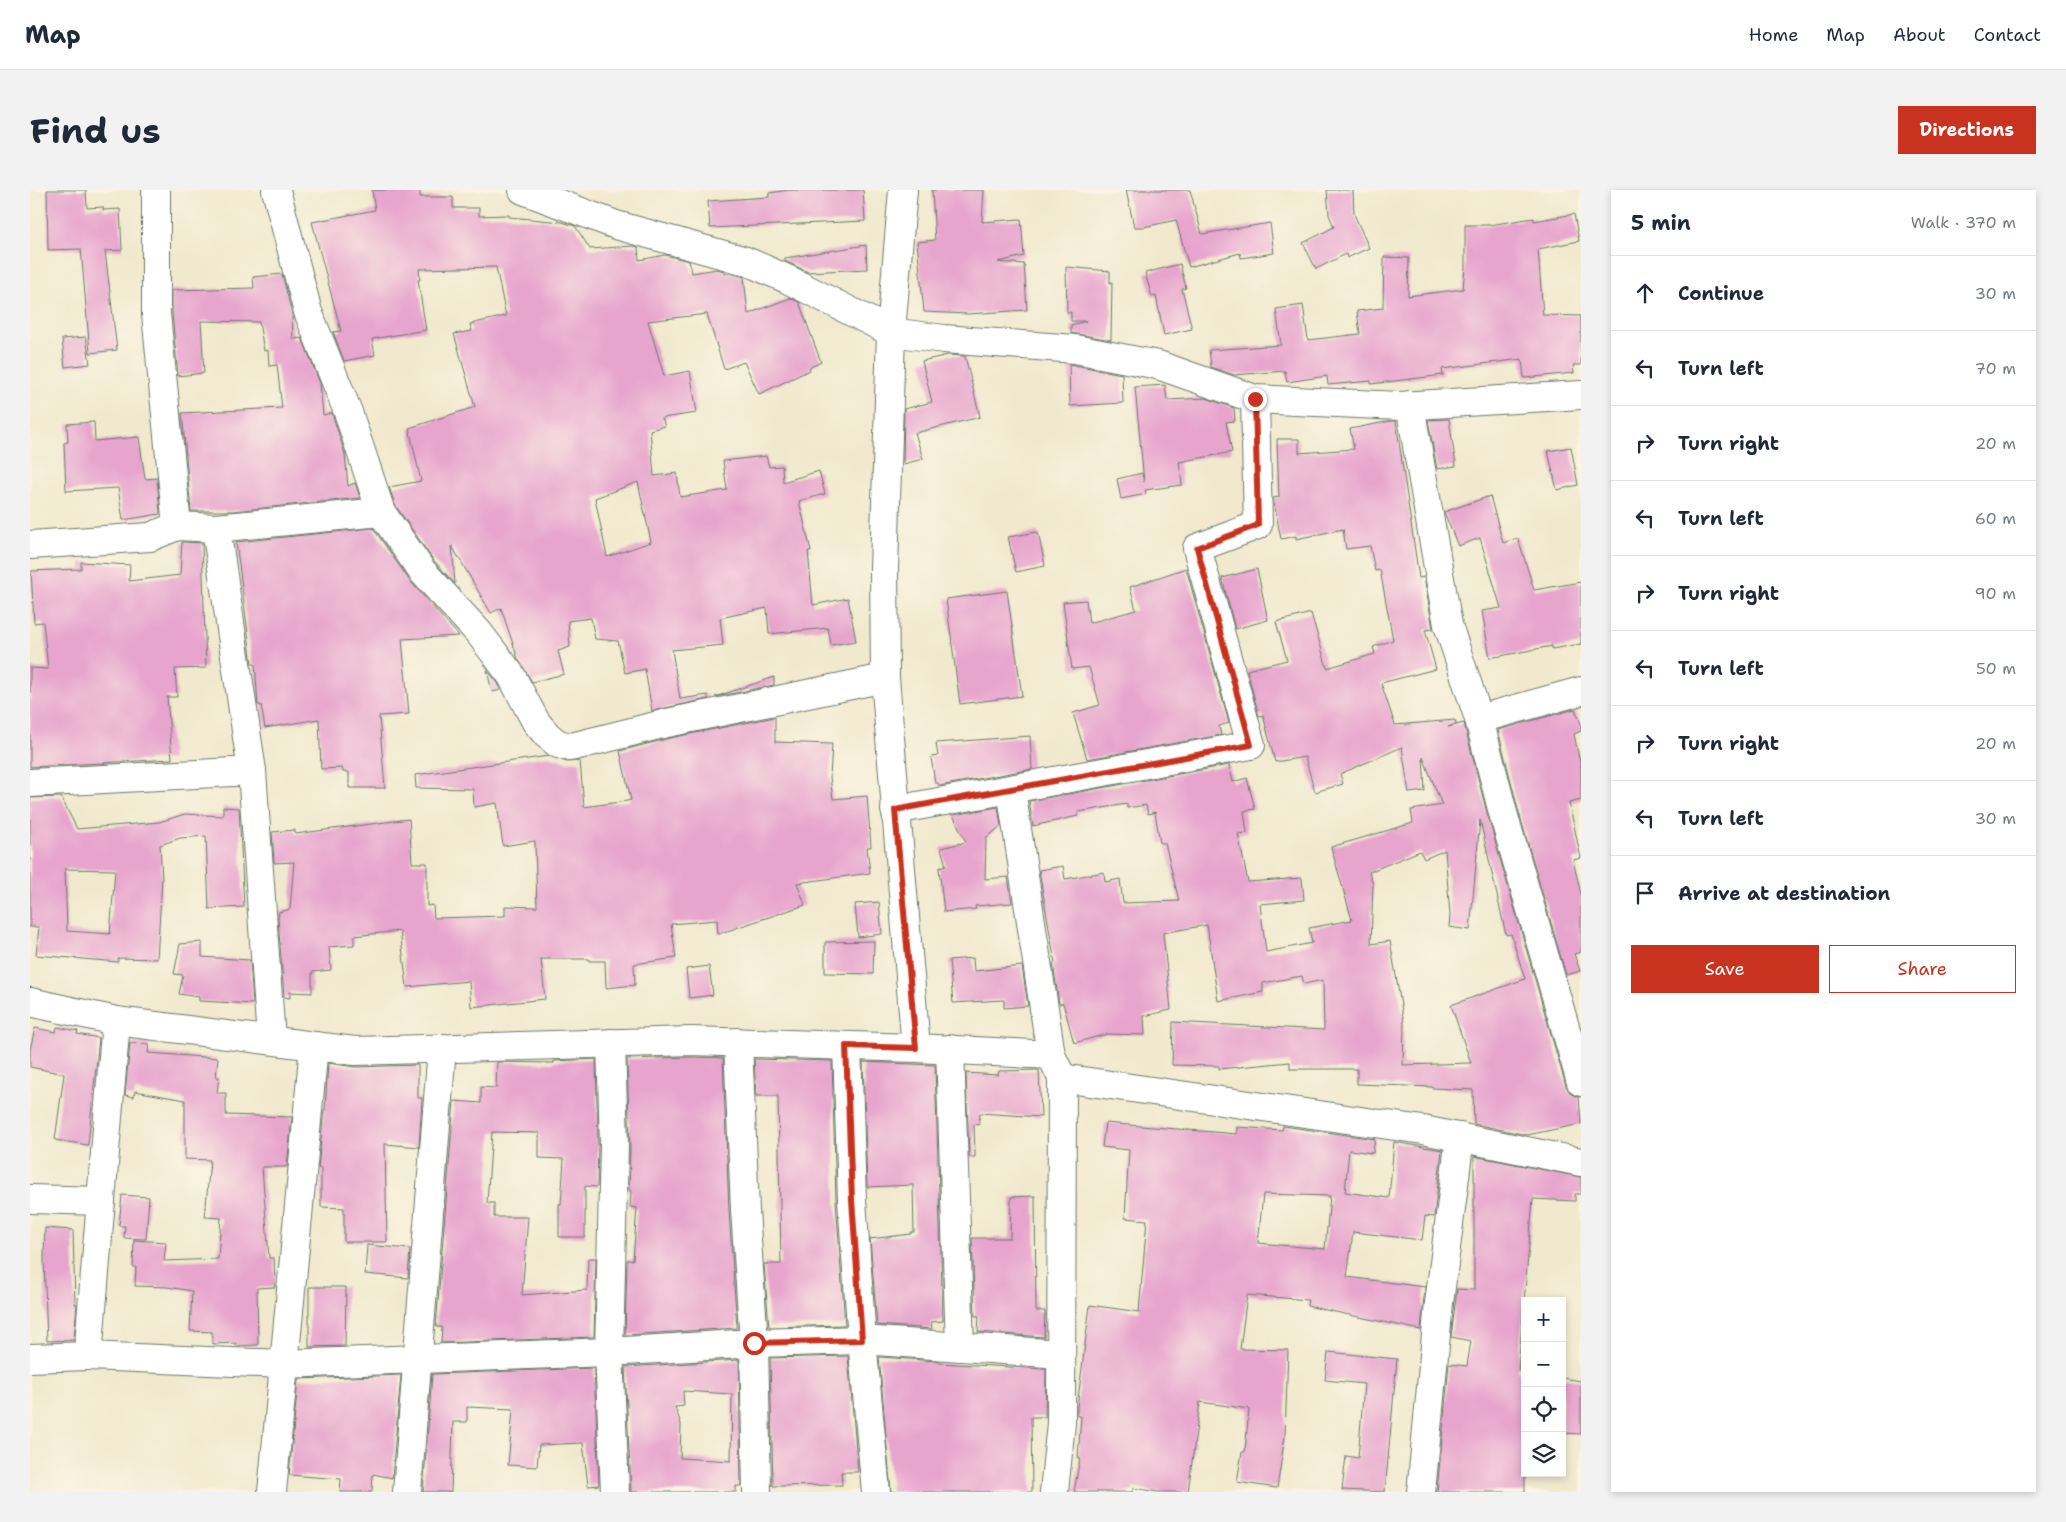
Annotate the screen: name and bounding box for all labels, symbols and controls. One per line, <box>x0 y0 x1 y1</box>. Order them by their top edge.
text: Map <box>25 19 81 51</box>
text: Home <box>1749 23 1798 47</box>
text: Map <box>1826 23 1865 47</box>
text: About <box>1893 23 1946 47</box>
text: Contact <box>1974 23 2041 47</box>
button: Directions <box>1898 106 2036 154</box>
text: Find us <box>30 107 161 154</box>
text: 5 min <box>1631 209 1691 237</box>
text: Walk · 370 m <box>1911 212 2016 233</box>
icon: ahead <box>1631 279 1659 307</box>
text: Continue <box>1678 281 1764 306</box>
text: 30 m <box>1975 283 2016 304</box>
icon: left <box>1631 354 1659 382</box>
text: Turn left <box>1678 356 1764 381</box>
text: 70 m <box>1975 358 2016 379</box>
route end <box>1244 388 1267 411</box>
icon: right <box>1631 429 1659 457</box>
text: Turn right <box>1678 431 1779 456</box>
text: 20 m <box>1975 433 2016 454</box>
icon: left <box>1631 504 1659 532</box>
text: Turn left <box>1678 506 1764 531</box>
text: 60 m <box>1975 508 2016 529</box>
icon: right <box>1631 579 1659 607</box>
text: Turn right <box>1678 581 1779 606</box>
text: 90 m <box>1975 583 2016 604</box>
icon: left <box>1631 654 1659 682</box>
text: Turn left <box>1678 656 1764 681</box>
text: 50 m <box>1976 658 2016 679</box>
icon: right <box>1631 729 1659 757</box>
text: Turn right <box>1678 731 1779 756</box>
text: 20 m <box>1975 733 2016 754</box>
icon: left <box>1631 804 1659 832</box>
text: Turn left <box>1678 806 1764 831</box>
text: 30 m <box>1975 808 2016 829</box>
icon: arrive <box>1631 879 1659 907</box>
text: Arrive at destination <box>1678 881 1890 906</box>
button: Save <box>1631 945 1819 993</box>
button: Share <box>1829 945 2016 993</box>
map controls <box>1521 1297 1566 1477</box>
button: + <box>1521 1297 1566 1342</box>
route start <box>743 1332 766 1355</box>
button: − <box>1521 1342 1566 1387</box>
button: locate <box>1521 1387 1566 1432</box>
button: layers <box>1521 1432 1566 1477</box>

